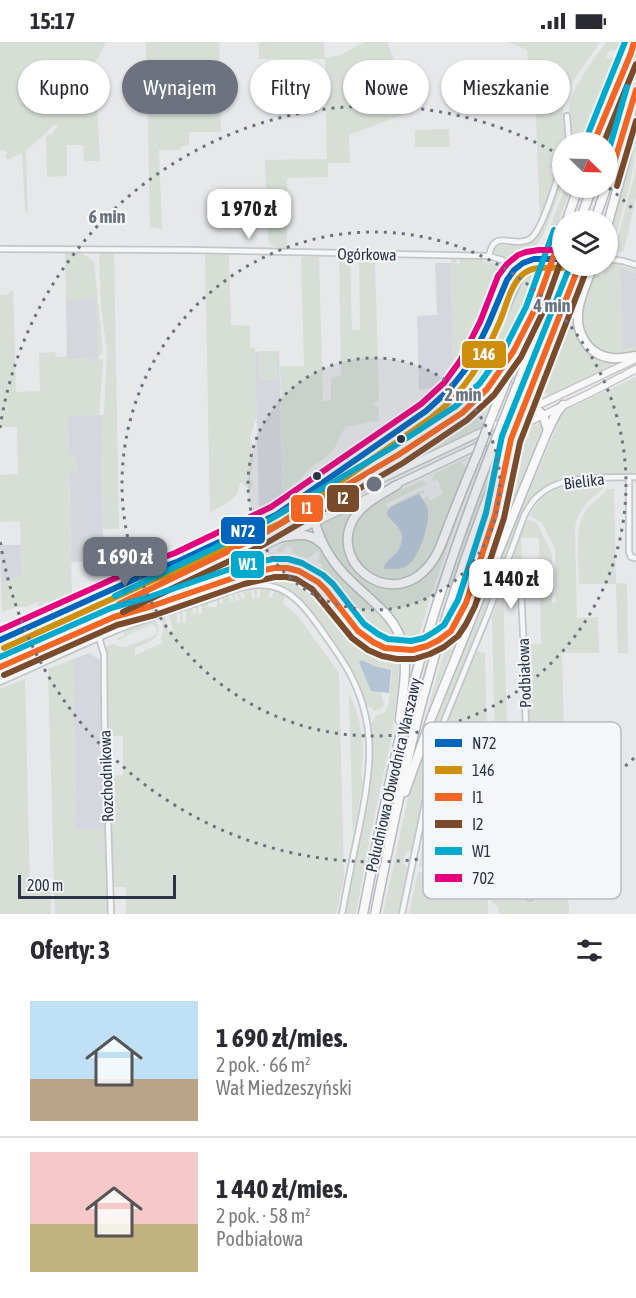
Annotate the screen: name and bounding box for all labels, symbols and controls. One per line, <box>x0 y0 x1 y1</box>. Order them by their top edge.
text: 15:17 <box>30 8 75 34</box>
chip: Kupno <box>18 60 110 114</box>
chip: Wynajem <box>122 60 238 114</box>
chip: Filtry <box>250 60 331 114</box>
chip: Nowe <box>343 60 429 114</box>
chip: Mieszkanie <box>441 60 570 114</box>
north arrow <box>552 132 618 198</box>
map controls <box>552 132 618 276</box>
pin: 1 970 zł <box>187 189 311 240</box>
text: 1 970 zł <box>221 197 277 220</box>
text: 6 min <box>89 206 126 227</box>
button: layers <box>552 210 618 276</box>
street label: Ogórkowa <box>337 244 397 265</box>
text: 4 min <box>533 295 571 316</box>
line badge: 146 <box>461 340 507 369</box>
text: 146 <box>473 345 496 363</box>
text: 2 min <box>445 384 482 405</box>
unlabelled marker <box>395 433 407 445</box>
unlabelled marker <box>311 470 323 482</box>
street label: Bielika <box>563 470 605 492</box>
centre of rings <box>364 474 384 494</box>
line badge: I2 <box>326 484 360 513</box>
text: I2 <box>337 489 349 507</box>
line badge: I1 <box>290 494 324 523</box>
text: I1 <box>301 499 313 517</box>
line badge: N72 <box>220 516 266 545</box>
text: N72 <box>231 522 255 540</box>
pin: 1 690 zł <box>63 537 187 588</box>
text: 1 690 zł <box>97 545 153 568</box>
line badge: W1 <box>230 550 265 579</box>
text: W1 <box>237 555 258 573</box>
pin: 1 440 zł <box>449 559 573 610</box>
text: 1 440 zł <box>483 567 539 590</box>
street label: Podbiałowa <box>514 638 534 708</box>
street label: Południowa Obwodnica Warszawy <box>362 676 425 874</box>
legend <box>423 722 621 899</box>
street label: Rozchodnikowa <box>95 730 117 822</box>
text: N72 <box>472 734 496 752</box>
text: 146 <box>472 761 495 779</box>
text: I1 <box>472 788 484 806</box>
text: I2 <box>472 815 484 833</box>
text: W1 <box>472 842 491 860</box>
text: 702 <box>472 869 495 887</box>
scale bar <box>18 872 176 900</box>
text: 200 m <box>27 876 63 894</box>
icon: filters <box>573 934 606 967</box>
text: Oferty: 3 <box>30 935 110 965</box>
text: 1 690 zł/mies. <box>216 1023 347 1053</box>
icon: home <box>78 1025 150 1097</box>
text: 2 pok. · 66 m² <box>216 1053 311 1076</box>
text: Wał Miedzeszyński <box>216 1076 352 1099</box>
text: 1 440 zł/mies. <box>216 1174 347 1204</box>
icon: home <box>78 1176 150 1248</box>
text: 2 pok. · 58 m² <box>216 1204 311 1227</box>
text: Podbiałowa <box>216 1227 303 1250</box>

